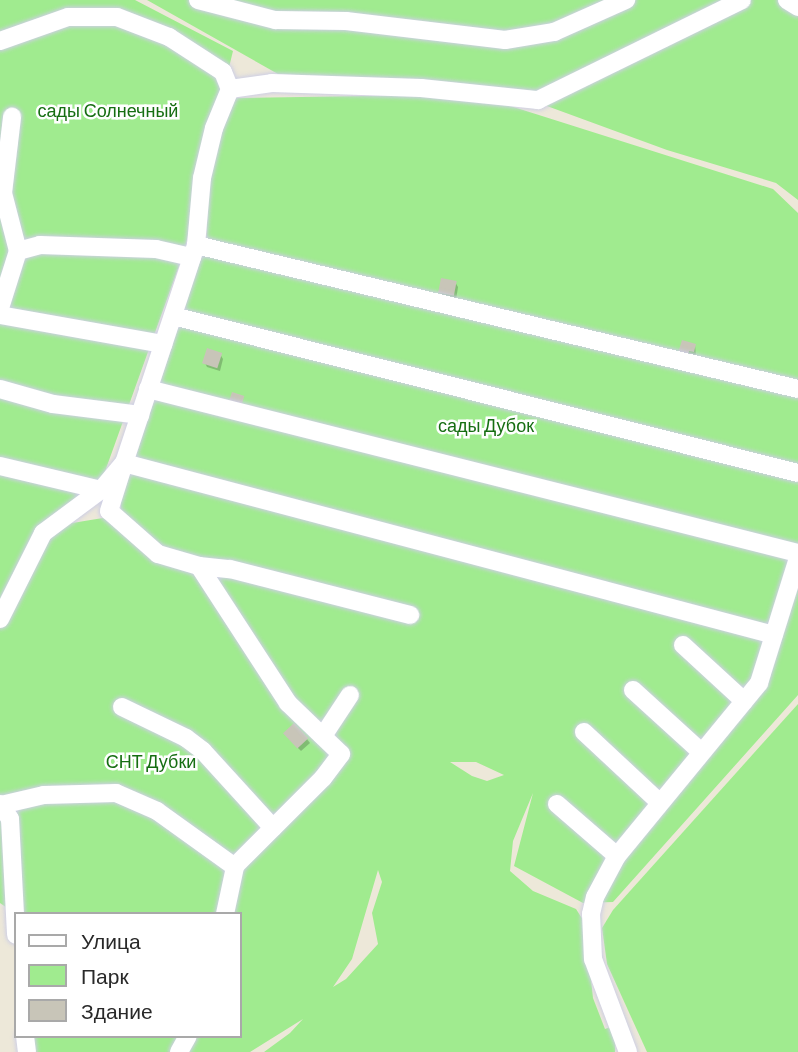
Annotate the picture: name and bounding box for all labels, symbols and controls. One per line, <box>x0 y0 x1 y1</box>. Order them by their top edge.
park label: сады Солнечный <box>38 99 178 121</box>
park label: сады Дубок <box>438 414 534 436</box>
park label: СНТ Дубки <box>106 750 196 772</box>
legend <box>14 912 242 1038</box>
text: Улица <box>81 928 141 953</box>
text: Парк <box>81 963 129 988</box>
text: Здание <box>81 998 153 1023</box>

